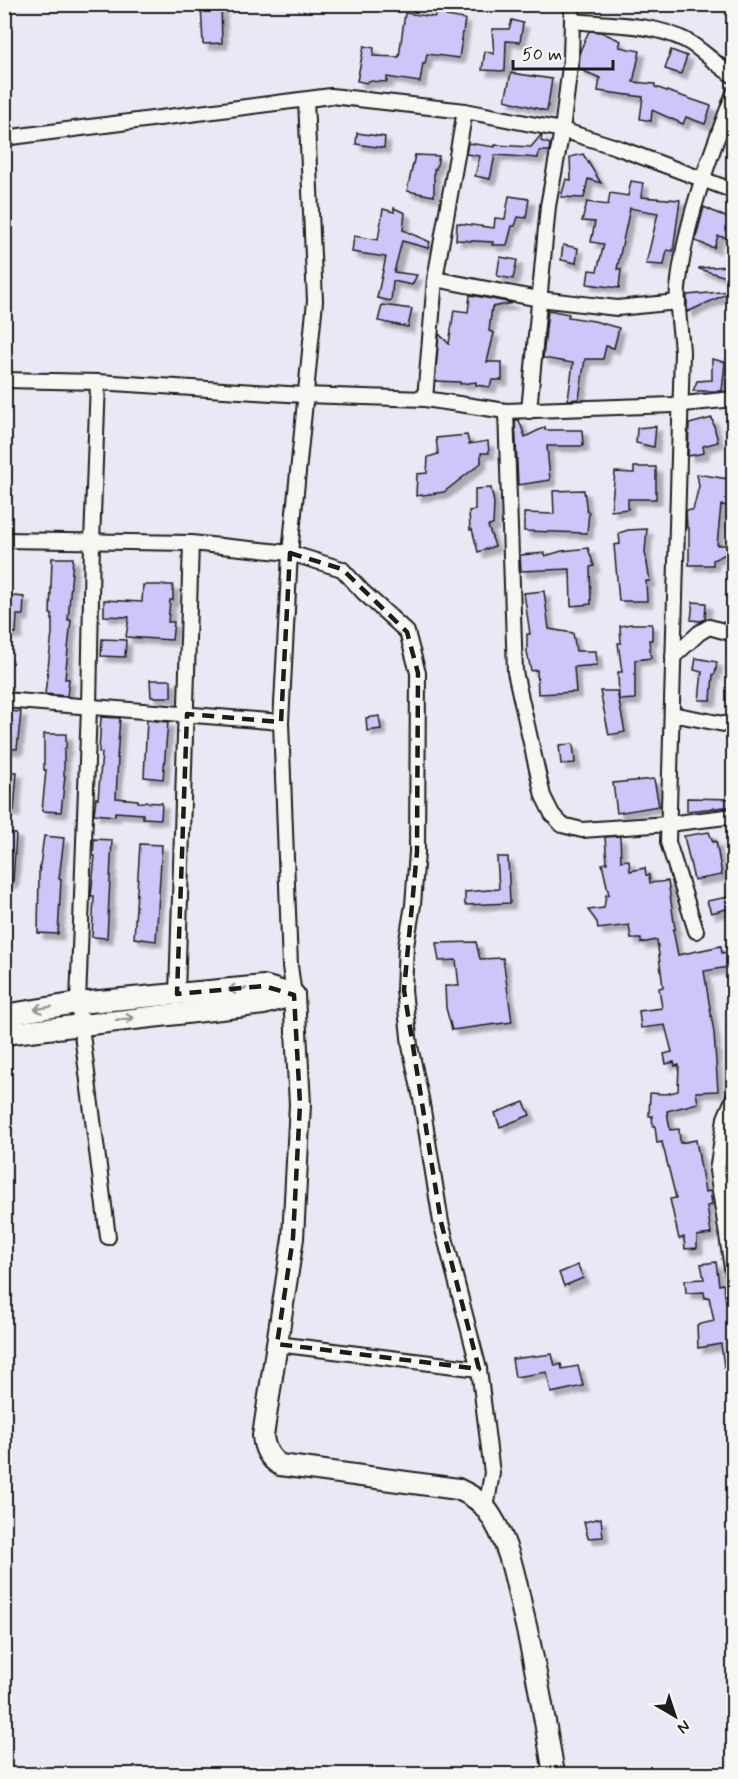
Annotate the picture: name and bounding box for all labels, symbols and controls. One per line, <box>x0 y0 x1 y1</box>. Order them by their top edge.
scale bar <box>513 33 614 71</box>
text: 50 m <box>522 43 562 67</box>
one-way arrow <box>228 983 247 994</box>
one-way arrow <box>34 1003 53 1014</box>
one-way arrow <box>115 1013 135 1024</box>
north arrow <box>645 1686 705 1746</box>
text: N <box>673 1715 694 1738</box>

